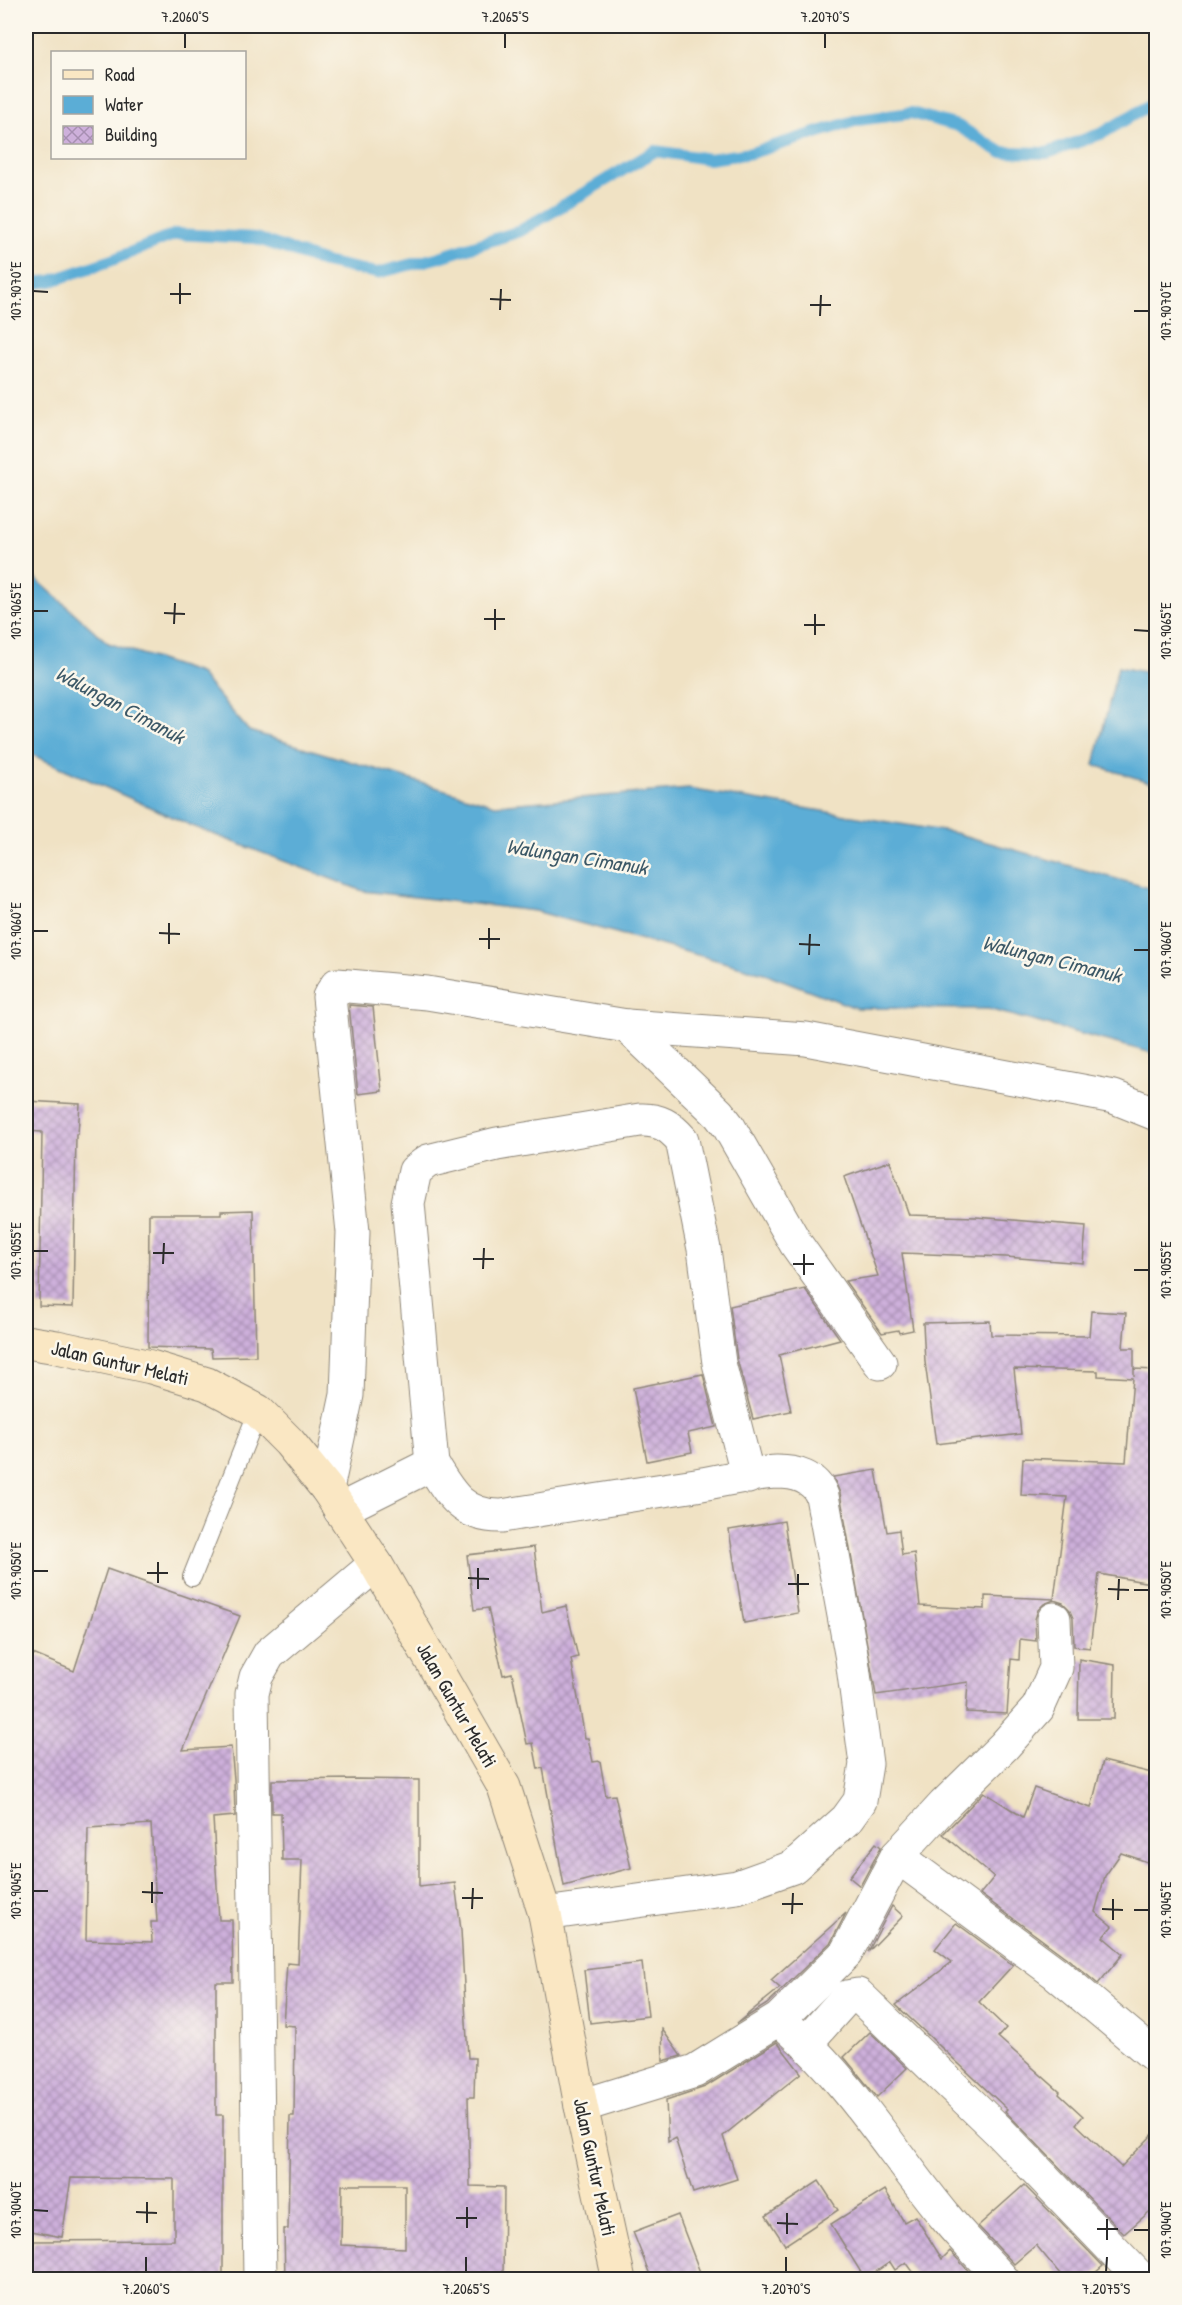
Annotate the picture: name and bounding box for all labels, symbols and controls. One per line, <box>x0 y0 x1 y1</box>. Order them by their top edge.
text: 7.2060°S <box>161 6 209 27</box>
text: 7.2065°S <box>481 6 529 27</box>
text: 7.2070°S <box>801 6 850 27</box>
legend <box>51 51 246 159</box>
text: Road <box>105 62 135 87</box>
text: Water <box>105 92 143 117</box>
text: Building <box>105 122 157 147</box>
text: 107.9070°E <box>5 261 26 321</box>
text: 107.9070°E <box>1155 281 1176 341</box>
text: 107.9065°E <box>5 582 26 640</box>
text: 107.9065°E <box>1155 602 1176 660</box>
water label: Walungan Cimanuk <box>51 658 192 752</box>
water label: Walungan Cimanuk <box>505 831 652 882</box>
text: 107.9060°E <box>5 902 26 960</box>
text: 107.9060°E <box>1155 921 1176 979</box>
water label: Walungan Cimanuk <box>980 927 1127 990</box>
text: 107.9055°E <box>5 1222 26 1280</box>
text: 107.9055°E <box>1155 1241 1176 1299</box>
street label: Jalan Guntur Melati <box>49 1334 191 1391</box>
text: 107.9050°E <box>5 1542 26 1600</box>
text: 107.9050°E <box>1155 1561 1176 1619</box>
street label: Jalan Guntur Melati <box>411 1637 504 1772</box>
text: 107.9045°E <box>5 1862 26 1920</box>
text: 107.9045°E <box>1155 1881 1176 1939</box>
street label: Jalan Guntur Melati <box>568 2095 623 2238</box>
text: 107.9040°E <box>5 2181 26 2239</box>
text: 107.9040°E <box>1155 2201 1176 2259</box>
text: 7.2060°S <box>122 2278 170 2299</box>
text: 7.2065°S <box>442 2278 490 2299</box>
text: 7.2070°S <box>762 2278 811 2299</box>
text: 7.2075°S <box>1082 2278 1130 2299</box>

